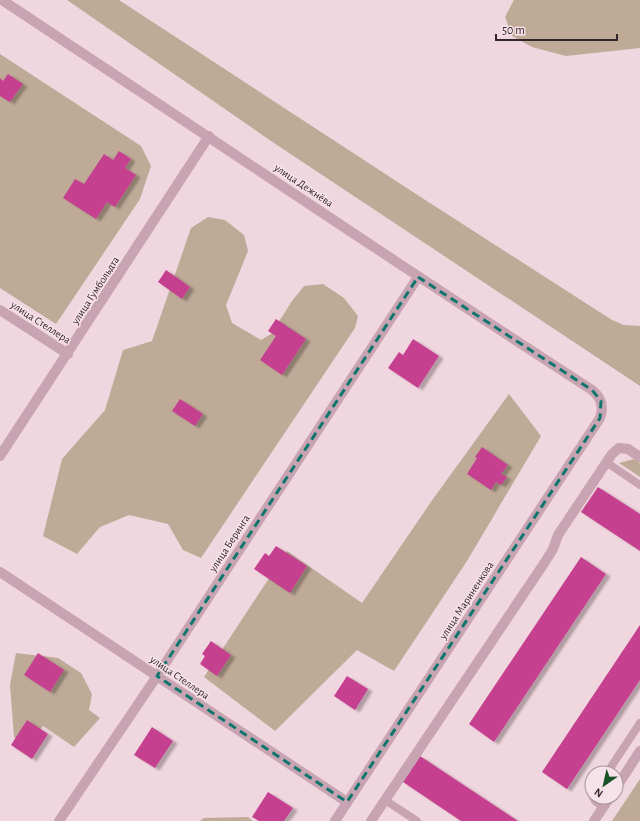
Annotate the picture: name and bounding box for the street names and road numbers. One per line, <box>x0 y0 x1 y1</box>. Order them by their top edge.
street label: улица Дежнёва <box>271 161 335 209</box>
street label: улица Гумбольдта <box>69 255 121 327</box>
street label: улица Стеллера <box>8 299 73 346</box>
street label: улица Беринга <box>207 513 252 574</box>
street label: улица Мариненкова <box>437 560 496 642</box>
street label: улица Стеллера <box>147 653 211 701</box>

